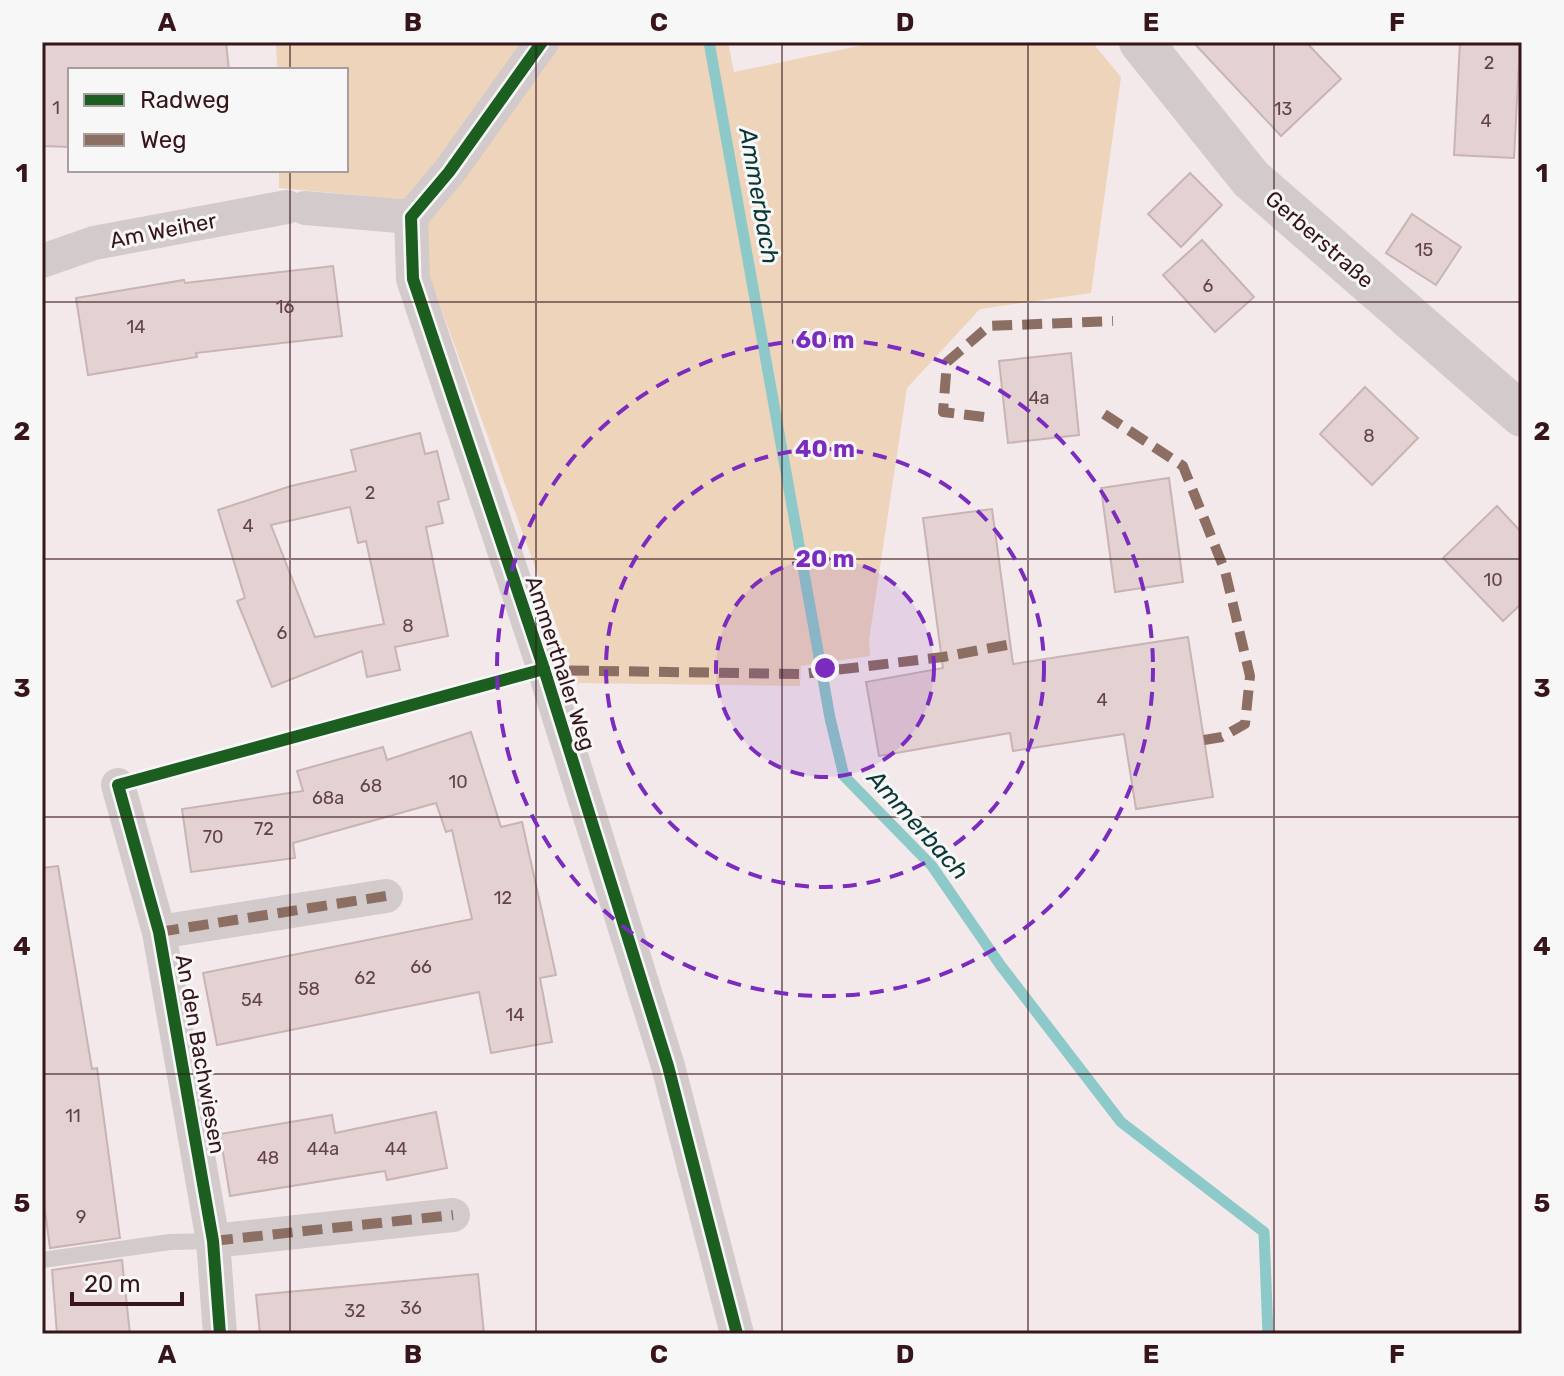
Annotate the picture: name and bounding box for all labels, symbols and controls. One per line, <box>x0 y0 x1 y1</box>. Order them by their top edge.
text: A <box>158 7 177 38</box>
text: B <box>404 7 422 38</box>
text: C <box>650 7 668 38</box>
text: D <box>896 7 914 38</box>
text: E <box>1143 7 1159 38</box>
text: F <box>1389 7 1405 38</box>
house number: 2 <box>1484 52 1494 74</box>
legend <box>68 68 348 172</box>
text: Radweg <box>140 86 230 114</box>
house number: 1 <box>52 97 60 119</box>
house number: 13 <box>1274 98 1292 120</box>
house number: 4 <box>1480 110 1492 132</box>
water label: Ammerbach <box>733 124 785 266</box>
text: Weg <box>140 126 187 154</box>
text: 1 <box>16 158 28 189</box>
text: 1 <box>1536 158 1548 189</box>
street label: Gerberstraße <box>1260 185 1379 294</box>
street label: Am Weiher <box>107 207 219 254</box>
house number: 15 <box>1415 239 1433 261</box>
house number: 6 <box>1203 275 1214 297</box>
house number: 16 <box>276 296 294 318</box>
house number: 14 <box>127 316 145 338</box>
text: 60 m <box>795 326 855 354</box>
house number: 4a <box>1028 387 1050 409</box>
text: 2 <box>14 416 30 447</box>
text: 2 <box>1534 416 1550 447</box>
house number: 8 <box>1363 425 1375 447</box>
text: 40 m <box>795 435 855 463</box>
house number: 2 <box>365 482 375 504</box>
house number: 4 <box>242 515 254 537</box>
text: 20 m <box>795 545 855 573</box>
house number: 10 <box>1483 569 1503 591</box>
street label: Ammerthaler Weg <box>520 573 601 754</box>
house number: 8 <box>402 615 414 637</box>
house number: 6 <box>277 622 288 644</box>
centre of rings <box>811 654 839 682</box>
text: 3 <box>13 673 31 704</box>
text: 3 <box>1533 673 1551 704</box>
house number: 4 <box>1096 689 1108 711</box>
water label: Ammerbach <box>860 763 974 886</box>
house number: 10 <box>448 771 468 793</box>
house number: 68 <box>360 775 382 797</box>
house number: 68a <box>312 787 344 809</box>
house number: 72 <box>254 818 274 840</box>
house number: 70 <box>203 826 223 848</box>
house number: 12 <box>494 887 512 909</box>
text: 4 <box>13 931 31 962</box>
text: 4 <box>1533 931 1551 962</box>
street label: An den Bachwiesen <box>170 952 231 1156</box>
house number: 66 <box>410 956 432 978</box>
house number: 62 <box>354 967 376 989</box>
house number: 58 <box>298 978 320 1000</box>
house number: 54 <box>241 989 263 1011</box>
house number: 14 <box>506 1004 524 1026</box>
house number: 11 <box>65 1105 81 1127</box>
house number: 44a <box>307 1138 339 1160</box>
house number: 44 <box>385 1138 407 1160</box>
house number: 48 <box>257 1147 279 1169</box>
text: 5 <box>14 1188 30 1219</box>
text: 5 <box>1534 1188 1550 1219</box>
house number: 9 <box>76 1206 86 1228</box>
scale bar <box>72 1256 182 1306</box>
text: 20 m <box>84 1270 141 1298</box>
house number: 36 <box>400 1297 422 1319</box>
house number: 32 <box>344 1300 366 1322</box>
text: A <box>158 1339 177 1370</box>
text: B <box>404 1339 422 1370</box>
text: C <box>650 1339 668 1370</box>
text: D <box>896 1339 914 1370</box>
text: E <box>1143 1339 1159 1370</box>
text: F <box>1389 1339 1405 1370</box>

